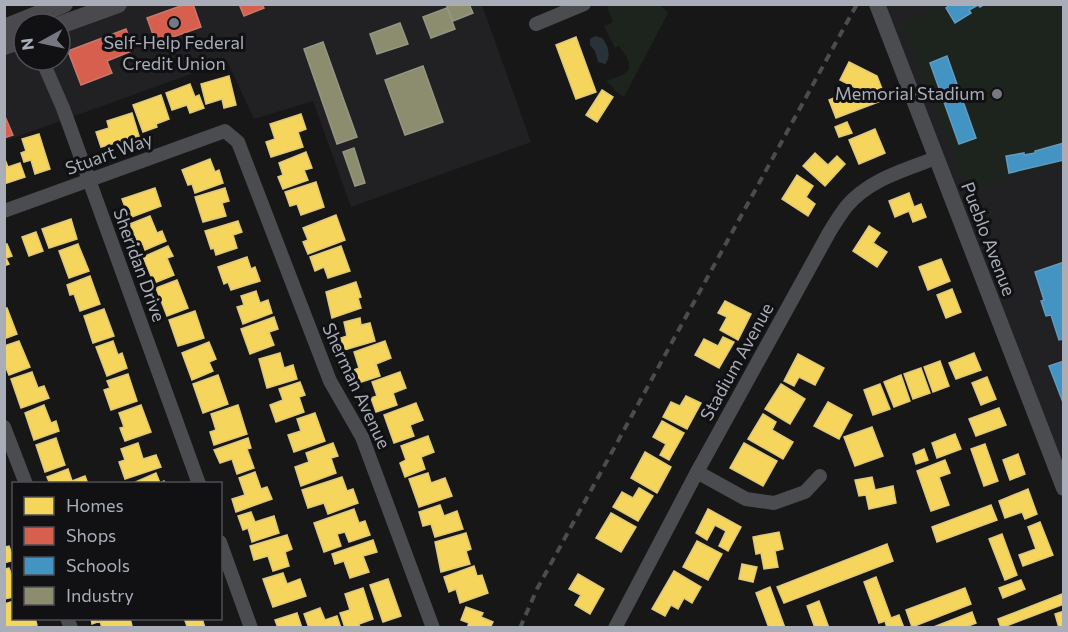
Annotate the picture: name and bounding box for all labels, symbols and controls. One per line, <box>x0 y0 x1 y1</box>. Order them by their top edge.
north arrow <box>12 12 72 72</box>
marker: Self-Help Federal Credit Union <box>167 16 181 30</box>
place label: Self-Help Federal Credit Union <box>104 31 244 74</box>
text: N <box>16 37 37 51</box>
place label: Memorial Stadium <box>835 82 985 104</box>
marker: Memorial Stadium <box>990 87 1004 101</box>
street label: Stuart Way <box>62 127 155 179</box>
street label: Pueblo Avenue <box>957 179 1021 299</box>
street label: Sheridan Drive <box>109 205 171 324</box>
street label: Stadium Avenue <box>695 299 778 424</box>
street label: Sherman Avenue <box>318 319 396 452</box>
legend <box>12 482 222 620</box>
text: Homes <box>66 494 124 516</box>
text: Shops <box>66 524 116 546</box>
text: Schools <box>66 554 130 576</box>
text: Industry <box>66 584 134 606</box>

